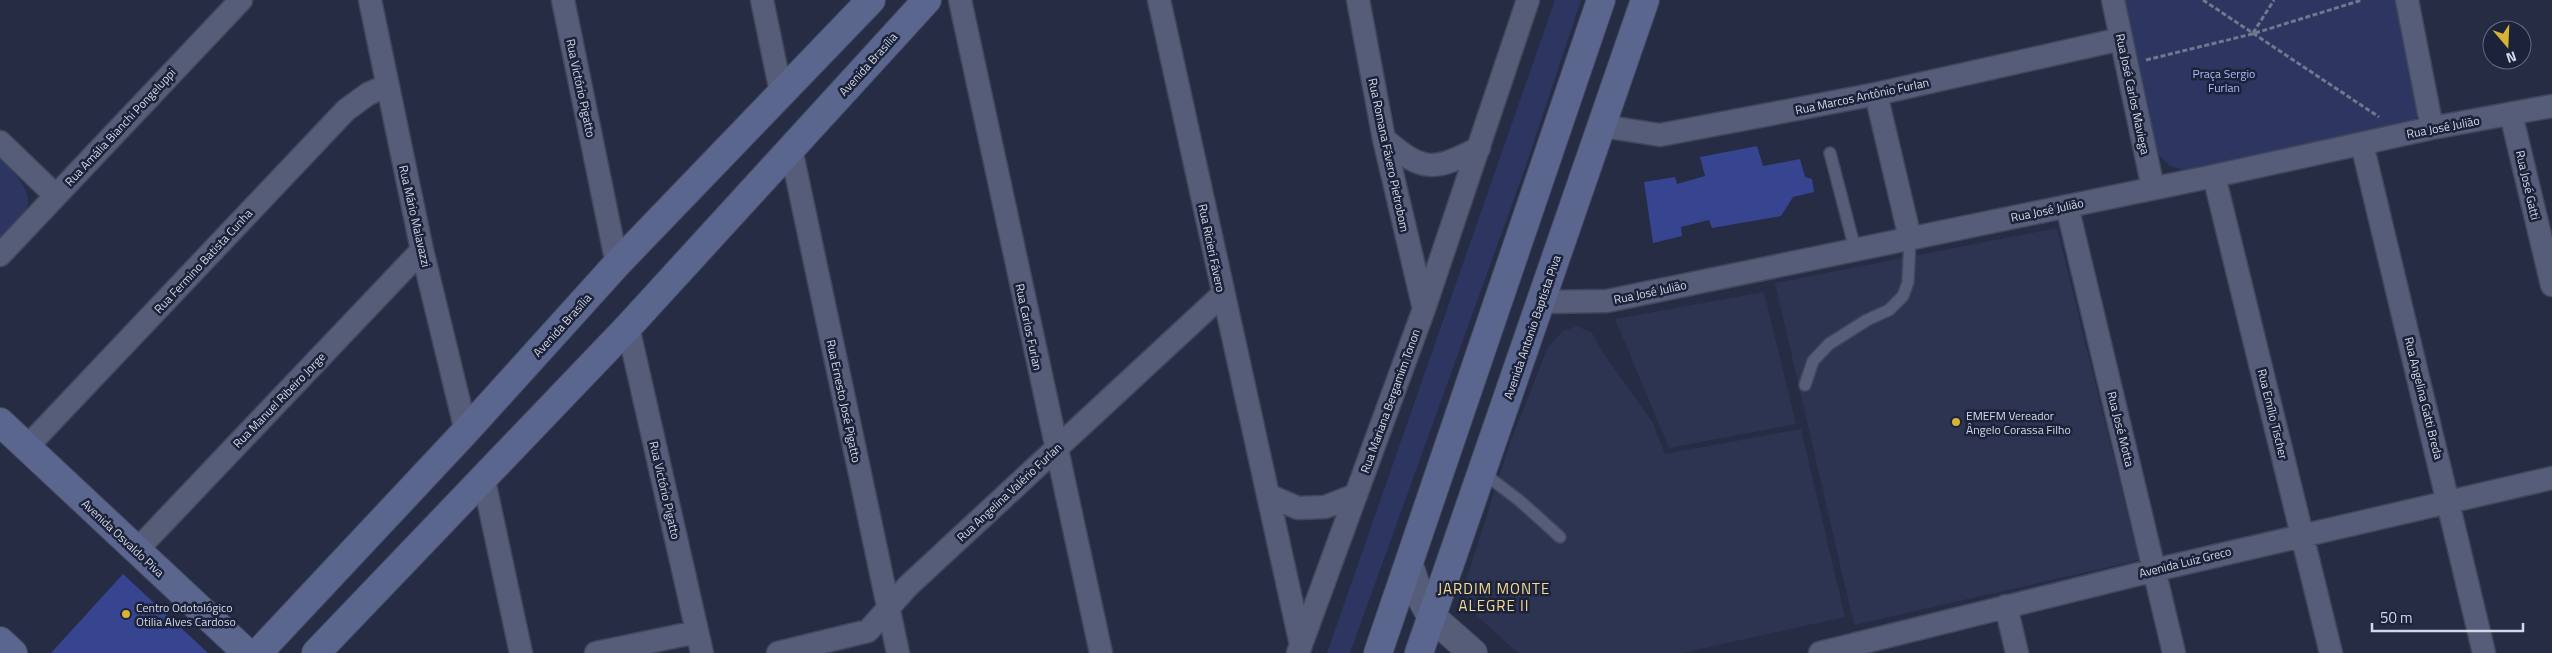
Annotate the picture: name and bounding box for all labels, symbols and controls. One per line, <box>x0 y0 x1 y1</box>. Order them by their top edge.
north arrow <box>2482 20 2532 70</box>
street label: Avenida Brasília <box>834 28 902 100</box>
street label: Rua José Carlos Maviega <box>2111 32 2155 156</box>
street label: Rua Victório Pigatto <box>561 37 601 139</box>
text: N <box>2503 46 2519 69</box>
street label: Rua Amália Bianchi Pongeluppi <box>60 64 180 190</box>
park label: Praça Sergio Furlan <box>2193 64 2255 97</box>
street label: Rua Marcos Antônio Furlan <box>1793 73 1931 119</box>
street label: Rua Romana Fávero Pietrobom <box>1363 76 1415 234</box>
street label: Rua José Julião <box>2405 111 2481 143</box>
street label: Rua José Gatti <box>2511 148 2545 222</box>
street label: Rua Mário Malavazzi <box>394 163 436 269</box>
street label: Rua José Julião <box>2009 193 2085 227</box>
street label: Rua Ricieri Fávero <box>1193 202 1231 294</box>
street label: Rua Fermino Batista Cunha <box>149 204 257 318</box>
street label: Avenida Antonio Baptista Piva <box>1498 252 1566 402</box>
street label: Rua José Julião <box>1612 275 1688 309</box>
street label: Rua Carlos Furlan <box>1011 282 1047 372</box>
street label: Avenida Brasília <box>528 289 596 361</box>
street label: Rua Mariana Bergamim Tonon <box>1355 326 1425 476</box>
street label: Rua Angelina Gatti Breda <box>2400 335 2448 461</box>
street label: Rua Ernesto José Pigatto <box>822 338 866 464</box>
street label: Rua Manuel Ribeiro Jorge <box>228 348 330 452</box>
street label: Rua Emílio Tischer <box>2253 367 2293 461</box>
street label: Rua José Motta <box>2102 389 2140 469</box>
place label: EMEFM Vereador Ângelo Corassa Filho <box>1966 406 2071 439</box>
marker: EMEFM Vereador Ângelo Corassa Filho <box>1950 416 1962 428</box>
street label: Rua Angelina Valério Furlan <box>952 438 1066 546</box>
street label: Rua Victório Pigatto <box>644 439 686 541</box>
street label: Avenida Osvaldo Piva <box>77 494 169 582</box>
street label: Avenida Luiz Greco <box>2137 541 2233 583</box>
district label: JARDIM MONTE ALEGRE II <box>1438 577 1550 617</box>
place label: Centro Odotológico Otilia Alves Cardoso <box>136 598 236 631</box>
scale bar <box>2372 600 2523 632</box>
text: 50 m <box>2380 606 2413 629</box>
marker: Centro Odotológico Otilia Alves Cardoso <box>120 608 132 620</box>

